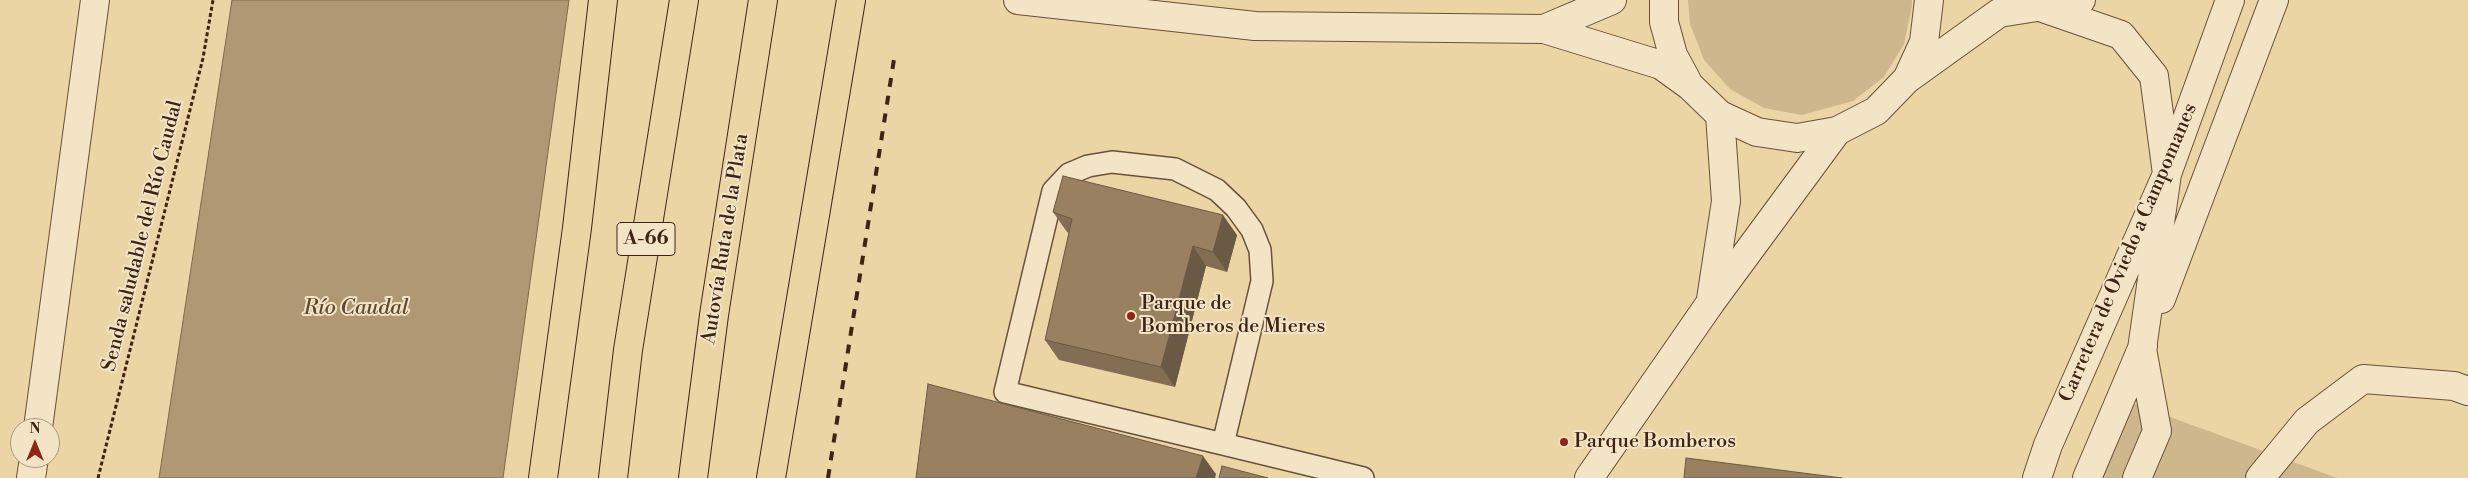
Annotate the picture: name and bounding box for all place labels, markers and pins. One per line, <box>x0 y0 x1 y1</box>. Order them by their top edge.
place label: Parque de Bomberos de Mieres <box>1141 292 1325 339</box>
marker: Parque de Bomberos de Mieres <box>1125 310 1137 322</box>
place label: Parque Bomberos <box>1574 430 1736 454</box>
marker: Parque Bomberos <box>1558 436 1570 448</box>

